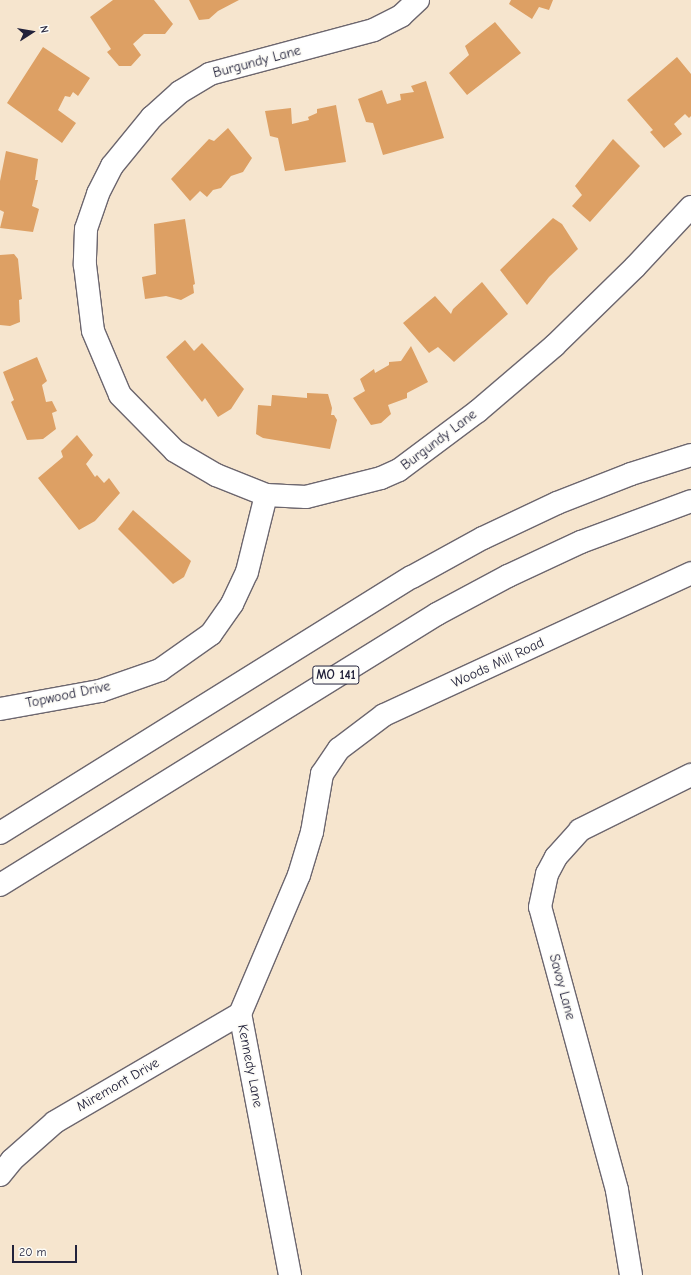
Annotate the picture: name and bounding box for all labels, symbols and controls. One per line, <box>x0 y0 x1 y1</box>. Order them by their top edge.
north arrow <box>12 12 52 52</box>
text: N <box>37 25 51 34</box>
street label: Burgundy Lane <box>211 42 303 82</box>
street label: Burgundy Lane <box>398 406 480 474</box>
street label: Woods Mill Road <box>449 634 547 692</box>
road number: MO 141 <box>312 664 360 686</box>
street label: Topwood Drive <box>24 678 112 712</box>
street label: Savoy Lane <box>545 952 579 1022</box>
street label: Kennedy Lane <box>234 1023 266 1109</box>
street label: Miremont Drive <box>74 1055 162 1115</box>
scale bar <box>14 1237 79 1263</box>
text: 20 m <box>19 1245 47 1259</box>

